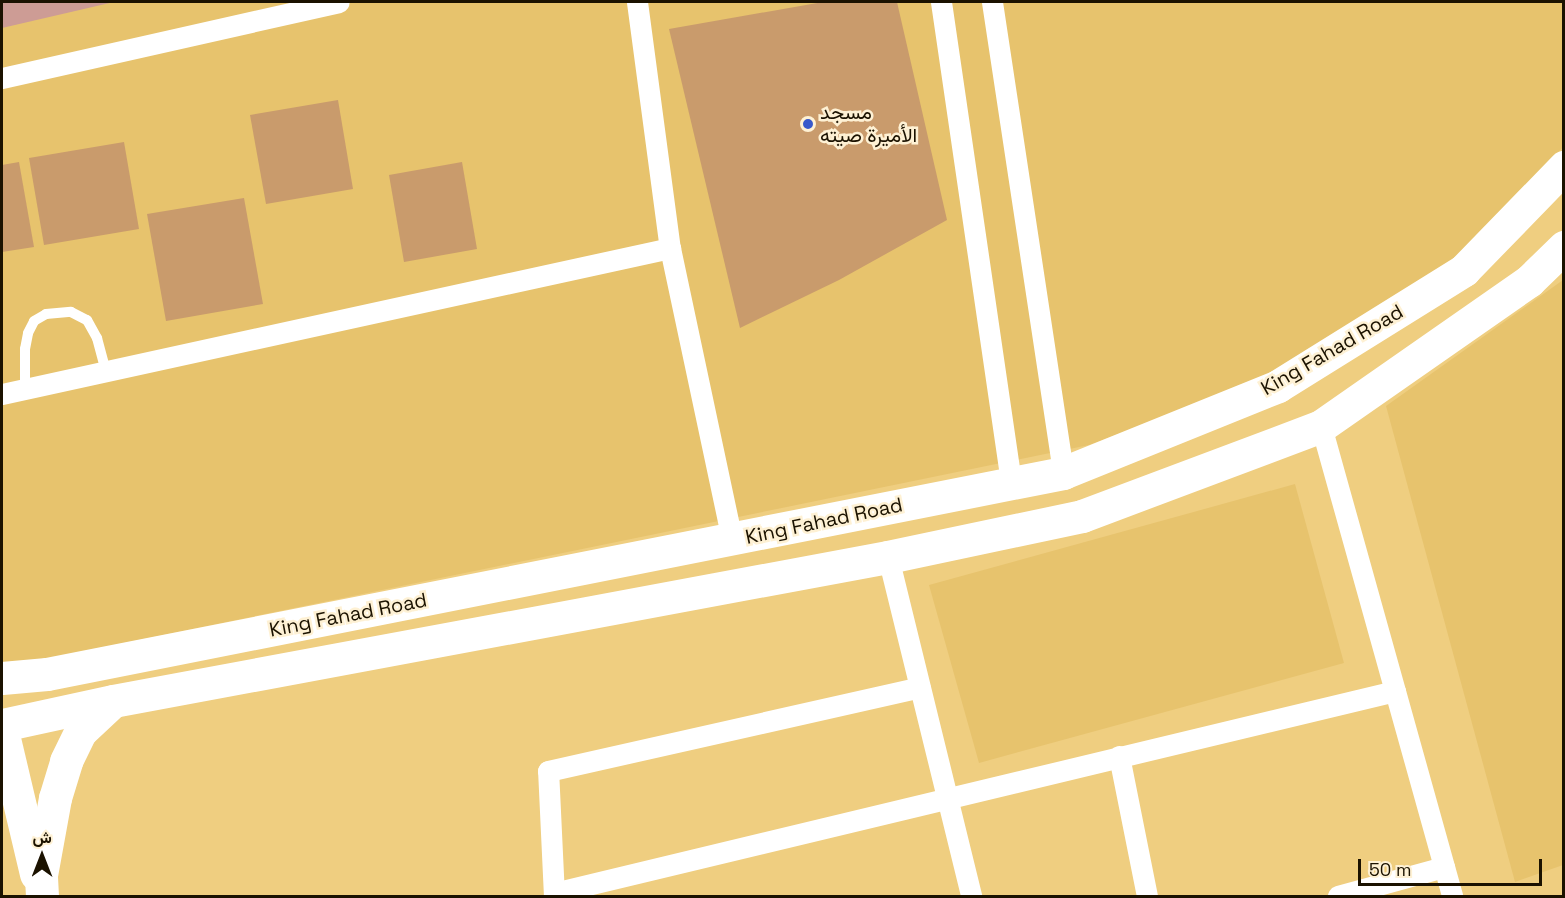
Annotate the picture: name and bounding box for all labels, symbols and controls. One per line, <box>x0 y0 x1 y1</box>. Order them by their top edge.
place label: مسجد الأميرة صيته <box>820 100 917 147</box>
marker: مسجد الأميرة صيته <box>801 117 815 131</box>
street label: King Fahad Road <box>1257 300 1407 400</box>
street label: King Fahad Road <box>743 493 905 549</box>
street label: King Fahad Road <box>267 588 429 642</box>
north arrow <box>12 826 72 886</box>
text: ش <box>32 827 52 848</box>
scale bar <box>1361 847 1546 885</box>
text: 50 m <box>1369 858 1411 881</box>

